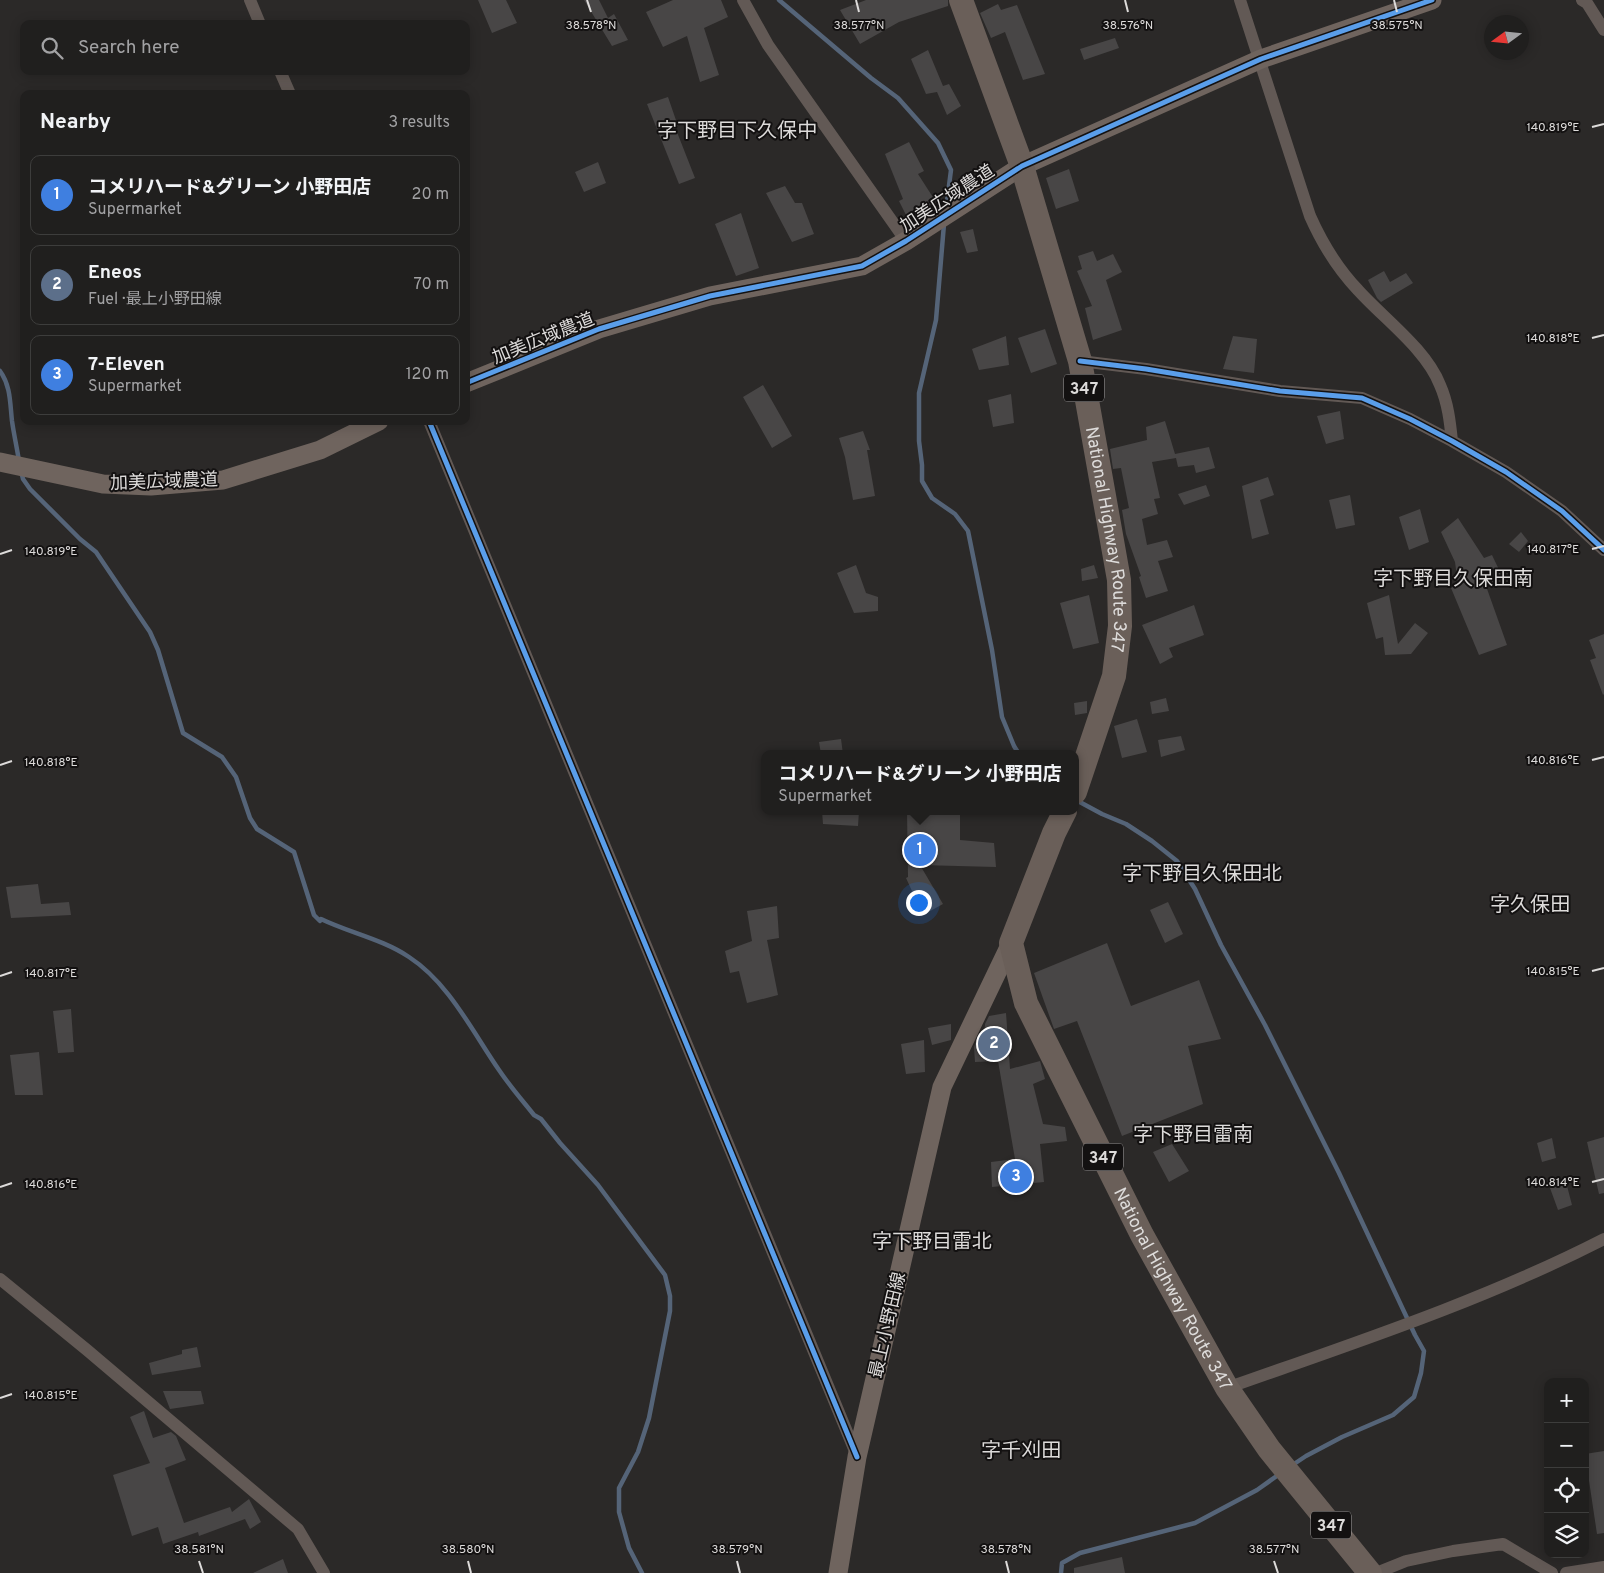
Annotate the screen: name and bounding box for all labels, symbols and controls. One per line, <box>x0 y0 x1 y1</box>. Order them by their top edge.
north arrow <box>1484 15 1529 60</box>
text: 38.578°N <box>565 18 617 34</box>
text: 38.577°N <box>834 18 884 34</box>
text: 38.576°N <box>1103 18 1153 34</box>
text: 38.575°N <box>1371 18 1423 34</box>
search box <box>20 20 470 75</box>
icon: search <box>38 34 66 62</box>
text: Search here <box>78 36 180 60</box>
text: Nearby <box>40 109 111 136</box>
text: 3 results <box>388 113 450 133</box>
district label: 字下野目下久保中 <box>657 119 817 145</box>
text: 140.819°E <box>1526 120 1580 136</box>
street label: 加美広域農道 <box>896 160 999 238</box>
text: コメリハード&グリーン 小野田店 <box>88 176 371 200</box>
text: 1 <box>54 185 60 205</box>
text: 20 m <box>412 185 449 205</box>
text: Supermarket <box>88 200 182 220</box>
text: Eneos <box>88 261 142 285</box>
text: 2 <box>52 275 62 295</box>
text: 70 m <box>414 275 449 295</box>
text: Fuel · 最上小野田線 <box>88 290 222 310</box>
street label: 加美広域農道 <box>489 308 598 370</box>
text: 140.818°E <box>1526 331 1580 347</box>
text: 7-Eleven <box>88 353 165 377</box>
text: 3 <box>52 365 62 385</box>
text: 120 m <box>406 365 449 385</box>
road number: 347 <box>1064 374 1104 402</box>
text: Supermarket <box>88 377 182 397</box>
street label: National Highway Route 347 <box>1079 425 1131 653</box>
street label: 加美広域農道 <box>110 469 218 496</box>
text: 140.817°E <box>1527 542 1579 558</box>
text: 140.819°E <box>24 544 78 560</box>
district label: 字下野目久保田南 <box>1373 567 1533 593</box>
popup <box>761 750 1079 815</box>
text: 140.816°E <box>1526 753 1580 769</box>
text: 140.818°E <box>24 755 78 771</box>
text: コメリハード&グリーン 小野田店 <box>778 763 1062 787</box>
text: Supermarket <box>778 787 872 807</box>
pin: 1 <box>904 831 936 869</box>
district label: 字下野目久保田北 <box>1122 862 1282 888</box>
your location <box>906 890 932 916</box>
district label: 字久保田 <box>1490 893 1570 919</box>
text: 140.815°E <box>1526 964 1580 980</box>
text: 140.817°E <box>25 966 77 982</box>
pin: 2 <box>978 1025 1010 1063</box>
district label: 字下野目雷南 <box>1133 1123 1253 1149</box>
road number: 347 <box>1083 1144 1123 1170</box>
pin: 3 <box>1000 1158 1032 1196</box>
text: 140.814°E <box>1526 1175 1580 1191</box>
text: 140.816°E <box>24 1177 78 1193</box>
street label: National Highway Route 347 <box>1107 1184 1236 1395</box>
district label: 字下野目雷北 <box>872 1230 992 1256</box>
street label: 最上小野田線 <box>865 1270 912 1381</box>
map controls <box>1544 1378 1589 1558</box>
button: + <box>1544 1378 1589 1423</box>
text: 140.815°E <box>24 1388 78 1404</box>
button: − <box>1544 1423 1589 1468</box>
district label: 字千刈田 <box>981 1439 1061 1465</box>
button: locate <box>1544 1468 1589 1513</box>
road number: 347 <box>1311 1512 1351 1538</box>
button: layers <box>1544 1513 1589 1558</box>
text: 38.581°N <box>174 1542 224 1558</box>
text: 38.580°N <box>442 1542 494 1558</box>
text: 38.579°N <box>711 1542 763 1558</box>
text: 38.578°N <box>980 1542 1032 1558</box>
text: 38.577°N <box>1249 1542 1299 1558</box>

